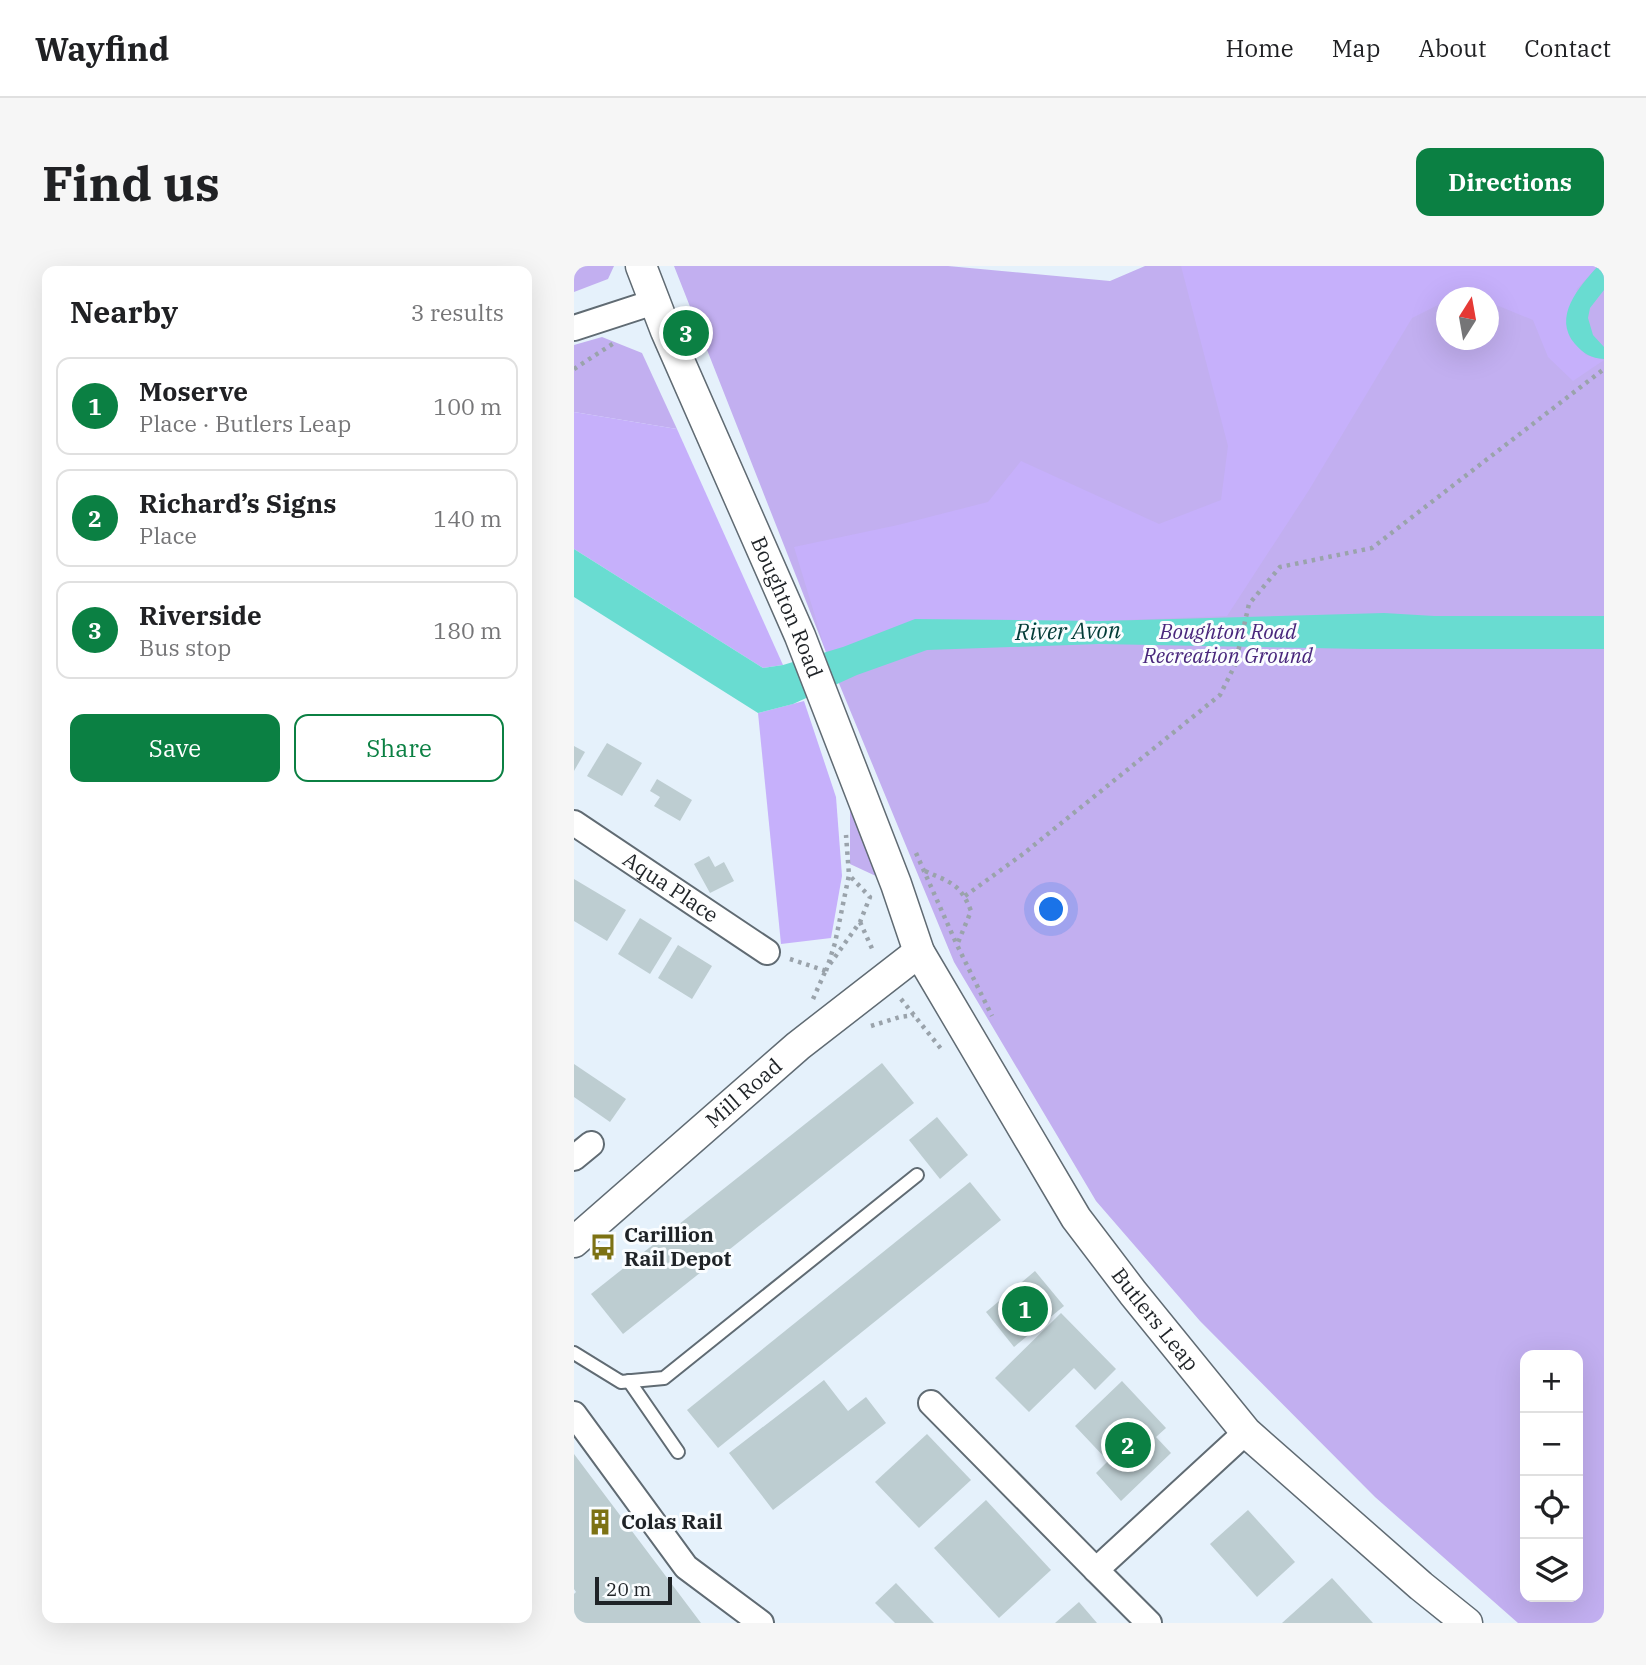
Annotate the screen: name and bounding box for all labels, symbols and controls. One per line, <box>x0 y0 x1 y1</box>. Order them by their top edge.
text: Wayfind <box>35 27 169 70</box>
text: Home <box>1226 32 1294 64</box>
text: Map <box>1332 32 1380 64</box>
text: About <box>1418 32 1486 64</box>
text: Contact <box>1524 32 1611 64</box>
button: Directions <box>1416 148 1604 216</box>
text: Find us <box>42 151 220 214</box>
north arrow <box>1436 287 1499 350</box>
text: Nearby <box>70 292 178 331</box>
text: 3 results <box>411 297 504 327</box>
pin: 3 <box>663 307 709 359</box>
text: Moserve <box>139 374 248 408</box>
text: 1 <box>88 391 102 421</box>
text: 100 m <box>433 391 502 421</box>
text: Place · Butlers Leap <box>139 408 351 438</box>
text: Richard’s Signs <box>139 486 336 520</box>
text: 2 <box>88 503 102 533</box>
text: 140 m <box>433 503 502 533</box>
text: Place <box>139 520 197 550</box>
street label: Boughton Road <box>745 532 830 682</box>
text: Riverside <box>139 598 262 632</box>
water label: River Avon <box>1014 614 1121 646</box>
text: 3 <box>88 615 102 645</box>
text: 180 m <box>433 615 502 645</box>
park label: Boughton Road Recreation Ground <box>1142 617 1314 669</box>
text: Bus stop <box>139 632 231 662</box>
button: Save <box>70 714 280 782</box>
button: Share <box>294 714 504 782</box>
street label: Aqua Place <box>618 845 724 929</box>
your location <box>1034 892 1068 926</box>
street label: Mill Road <box>699 1051 788 1133</box>
place label: Carillion Rail Depot <box>624 1220 732 1272</box>
bus stop icon: Carillion Rail Depot <box>588 1232 618 1262</box>
street label: Butlers Leap <box>1106 1262 1206 1376</box>
pin: 1 <box>1002 1283 1048 1335</box>
map controls <box>1520 1350 1583 1602</box>
button: + <box>1520 1350 1583 1413</box>
button: − <box>1520 1413 1583 1476</box>
pin: 2 <box>1105 1419 1151 1471</box>
button: locate <box>1520 1476 1583 1539</box>
building icon: Colas Rail <box>585 1507 615 1537</box>
place label: Colas Rail <box>621 1507 723 1535</box>
button: layers <box>1520 1539 1583 1602</box>
scale bar <box>595 1574 672 1606</box>
text: 20 m <box>606 1577 651 1601</box>

